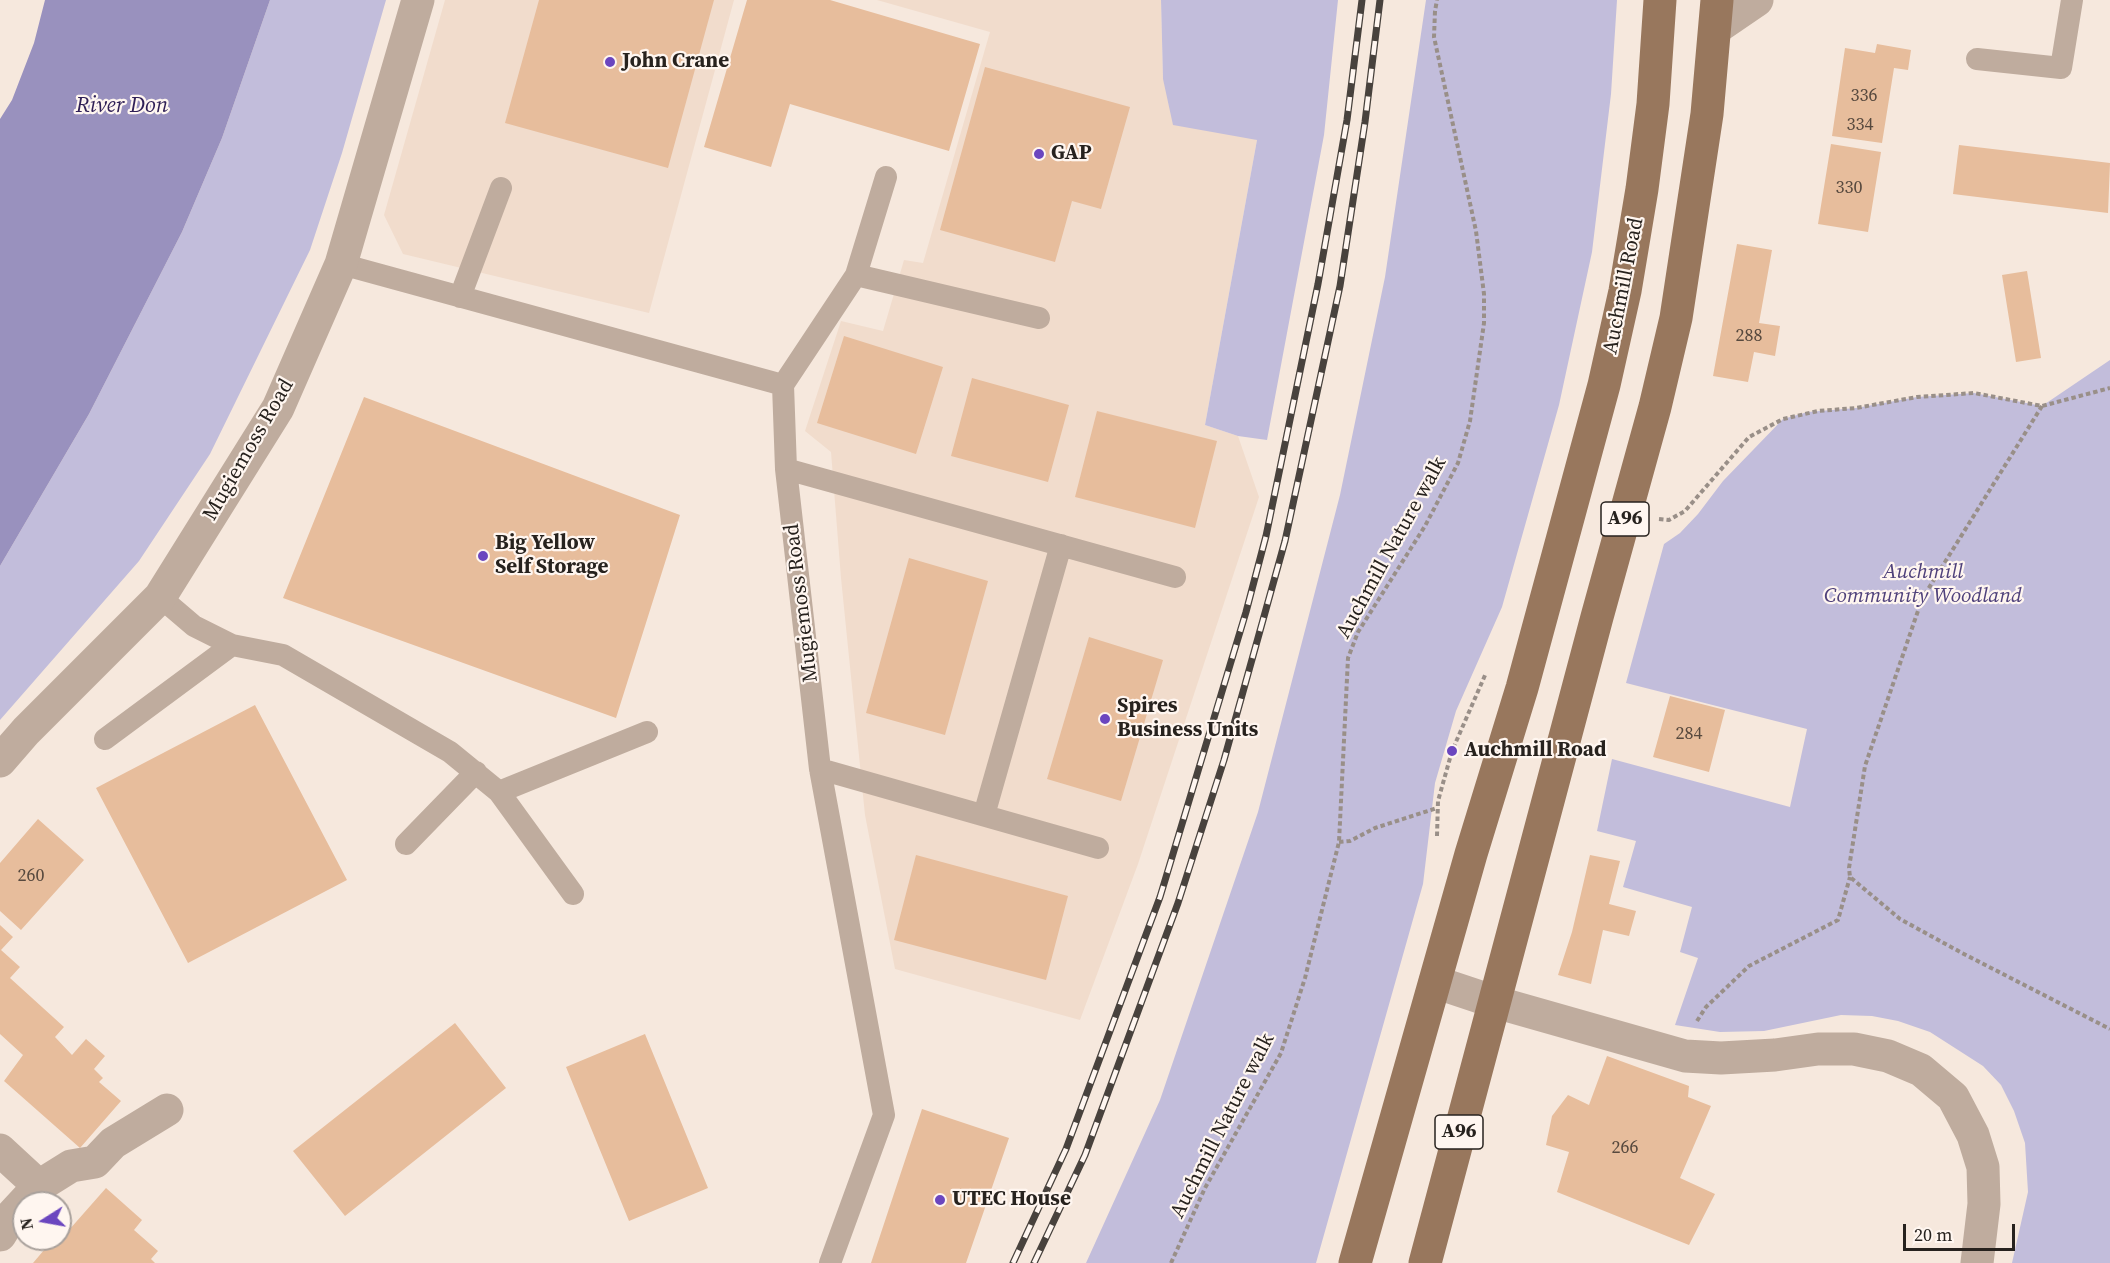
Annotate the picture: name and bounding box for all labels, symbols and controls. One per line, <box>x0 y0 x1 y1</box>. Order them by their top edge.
place label: John Crane <box>622 49 729 75</box>
marker: John Crane <box>603 55 617 69</box>
house number: 336 <box>1851 85 1877 107</box>
water label: River Don <box>76 93 168 119</box>
house number: 334 <box>1847 114 1873 136</box>
place label: GAP <box>1051 141 1091 167</box>
marker: GAP <box>1032 147 1046 161</box>
house number: 330 <box>1836 177 1862 199</box>
street label: Auchmill Road <box>1598 216 1650 356</box>
house number: 288 <box>1736 325 1762 347</box>
street label: Mugiemoss Road <box>198 375 300 525</box>
street label: Auchmill Nature walk <box>1332 453 1452 643</box>
road number: A96 <box>1601 502 1649 536</box>
street label: Mugiemoss Road <box>780 522 824 684</box>
place label: Big Yellow Self Storage <box>495 531 609 581</box>
marker: Big Yellow Self Storage <box>476 549 490 563</box>
park label: Auchmill Community Woodland <box>1824 560 2022 610</box>
place label: Spires Business Units <box>1117 694 1258 744</box>
marker: Spires Business Units <box>1098 712 1112 726</box>
house number: 284 <box>1676 723 1702 745</box>
place label: Auchmill Road <box>1464 738 1606 764</box>
marker: Auchmill Road <box>1445 744 1459 758</box>
house number: 260 <box>18 865 44 887</box>
street label: Auchmill Nature walk <box>1165 1029 1281 1223</box>
road number: A96 <box>1435 1115 1483 1149</box>
house number: 266 <box>1612 1137 1638 1159</box>
place label: UTEC House <box>952 1187 1071 1213</box>
north arrow <box>12 1191 72 1251</box>
marker: UTEC House <box>933 1193 947 1207</box>
scale bar <box>1906 1212 2018 1250</box>
text: N <box>14 1216 38 1232</box>
text: 20 m <box>1914 1222 1952 1247</box>

